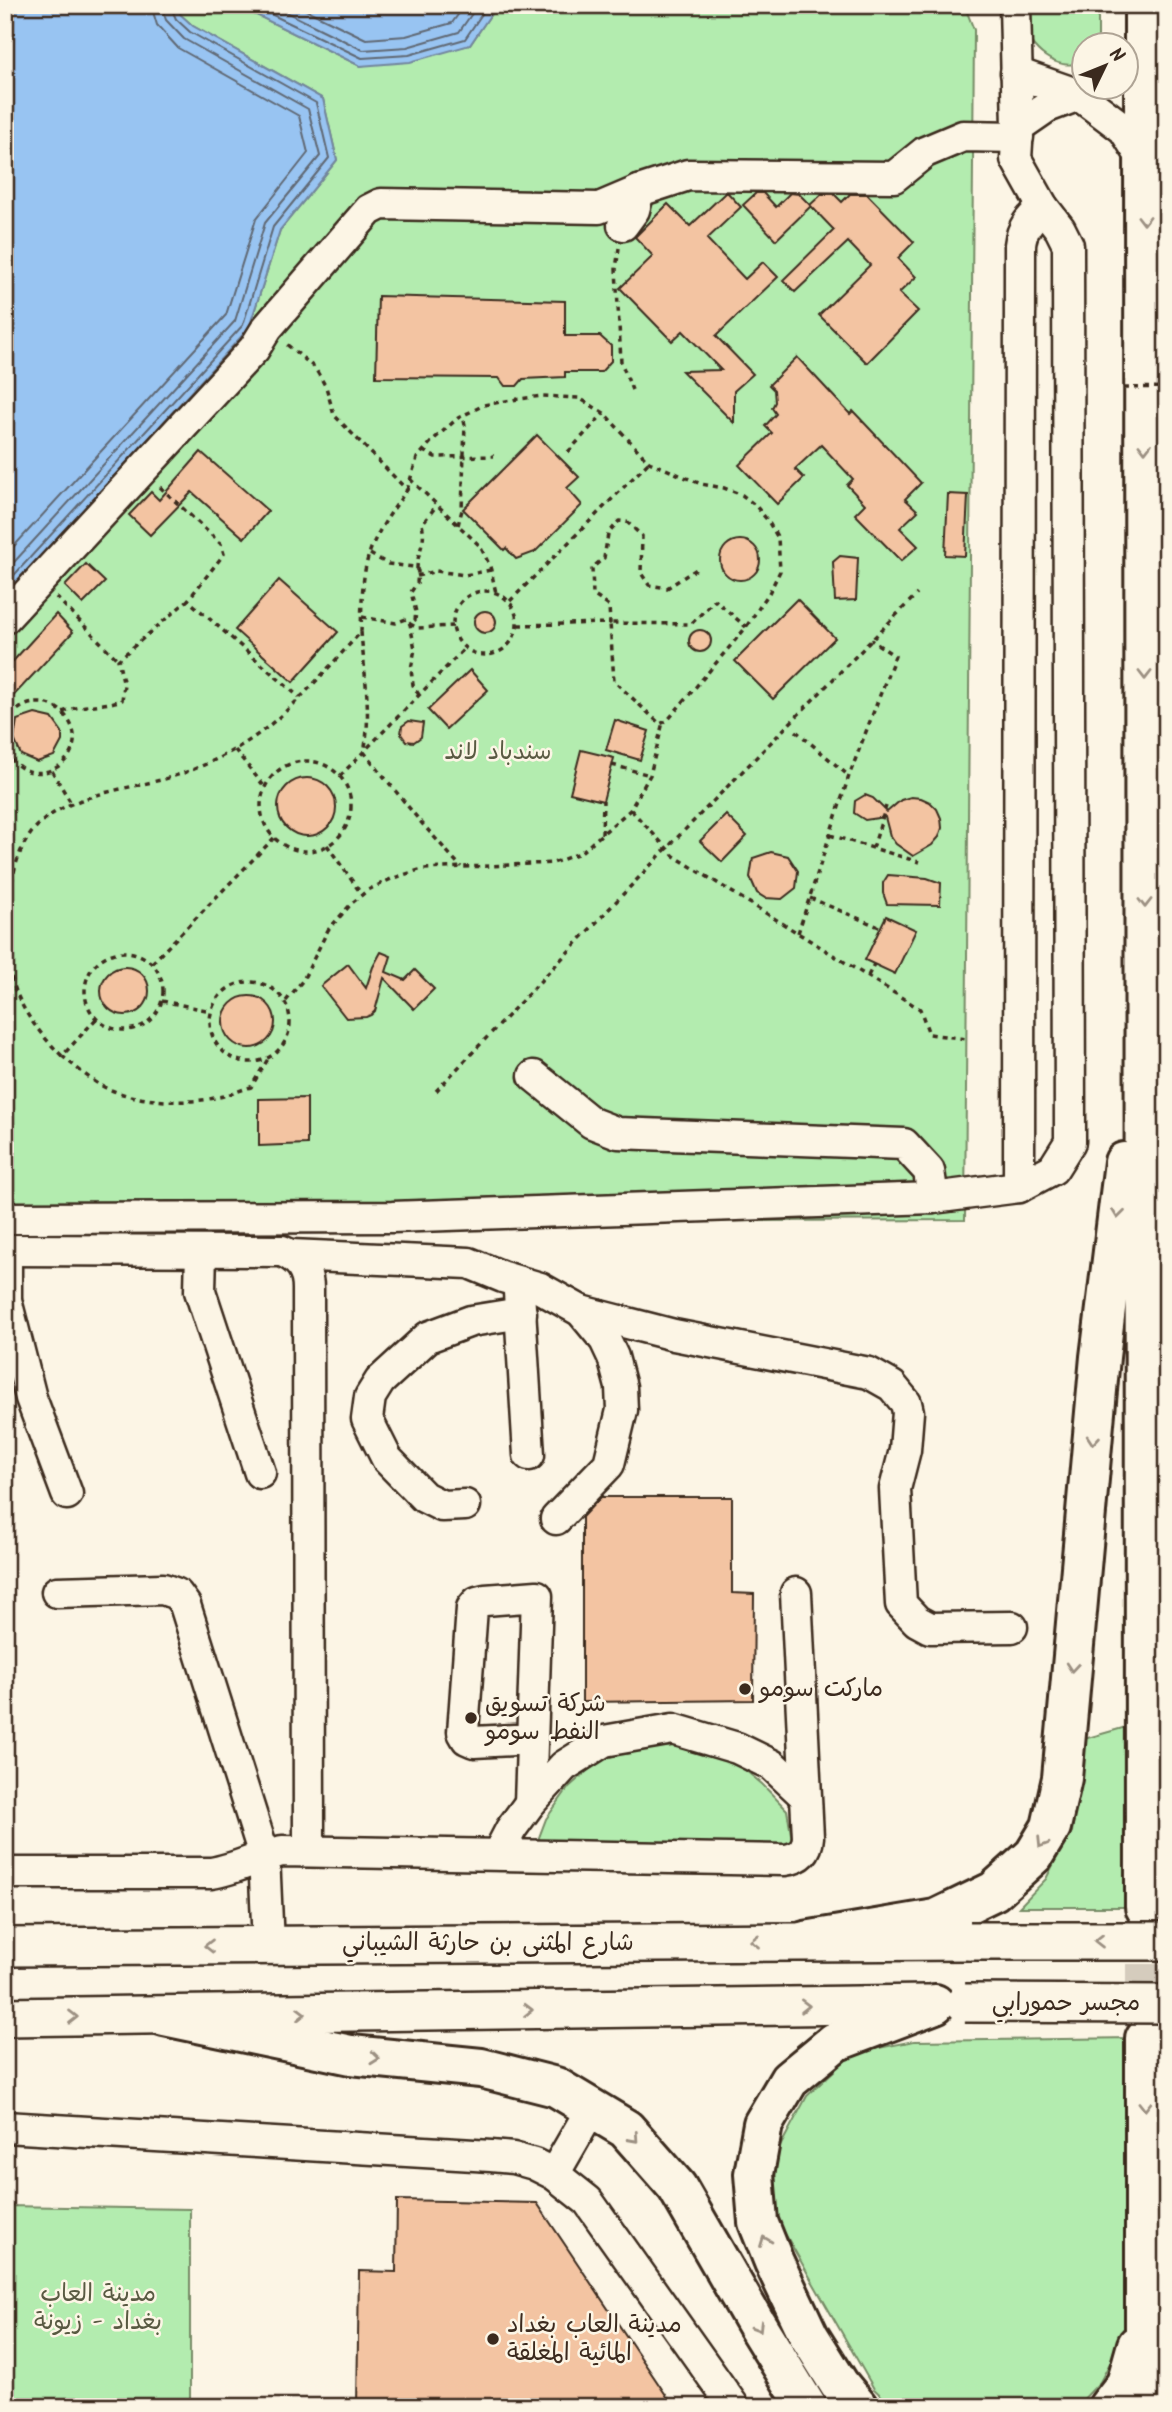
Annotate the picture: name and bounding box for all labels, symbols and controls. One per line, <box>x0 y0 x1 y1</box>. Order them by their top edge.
north arrow <box>1070 32 1140 102</box>
text: N <box>1101 41 1131 70</box>
one-way arrow <box>1136 216 1152 226</box>
one-way arrow <box>1137 443 1153 454</box>
one-way arrow <box>1137 671 1153 681</box>
park label: سندباد لاند <box>444 733 552 772</box>
one-way arrow <box>1137 898 1153 909</box>
one-way arrow <box>1110 1208 1125 1220</box>
one-way arrow <box>1085 1434 1100 1446</box>
one-way arrow <box>1065 1662 1080 1673</box>
place label: ماركت سومو <box>758 1670 883 1709</box>
marker: ماركت سومو <box>737 1681 753 1697</box>
place label: شركة تسويق النفط سومو <box>484 1685 606 1752</box>
marker: شركة تسويق النفط سومو <box>463 1710 479 1726</box>
one-way arrow <box>1037 1835 1050 1848</box>
street label: شارع المثنى بن حارثة الشيباني <box>342 1924 634 1963</box>
one-way arrow <box>749 1933 760 1949</box>
one-way arrow <box>1093 1933 1103 1949</box>
one-way arrow <box>203 1938 214 1953</box>
street label: مجسر حمورابي <box>992 1984 1140 2023</box>
one-way arrow <box>800 1998 811 2014</box>
one-way arrow <box>524 2002 534 2018</box>
one-way arrow <box>296 2006 307 2022</box>
one-way arrow <box>69 2009 79 2025</box>
one-way arrow <box>370 2050 381 2065</box>
one-way arrow <box>1137 2102 1153 2112</box>
one-way arrow <box>625 2130 638 2143</box>
one-way arrow <box>760 2236 774 2248</box>
park label: مدينة العاب بغداد - زيونة <box>34 2275 162 2342</box>
place label: مدينة العاب بغداد المائية المغلقة <box>507 2306 682 2373</box>
one-way arrow <box>750 2319 763 2332</box>
marker: مدينة العاب بغداد المائية المغلقة <box>485 2331 501 2347</box>

